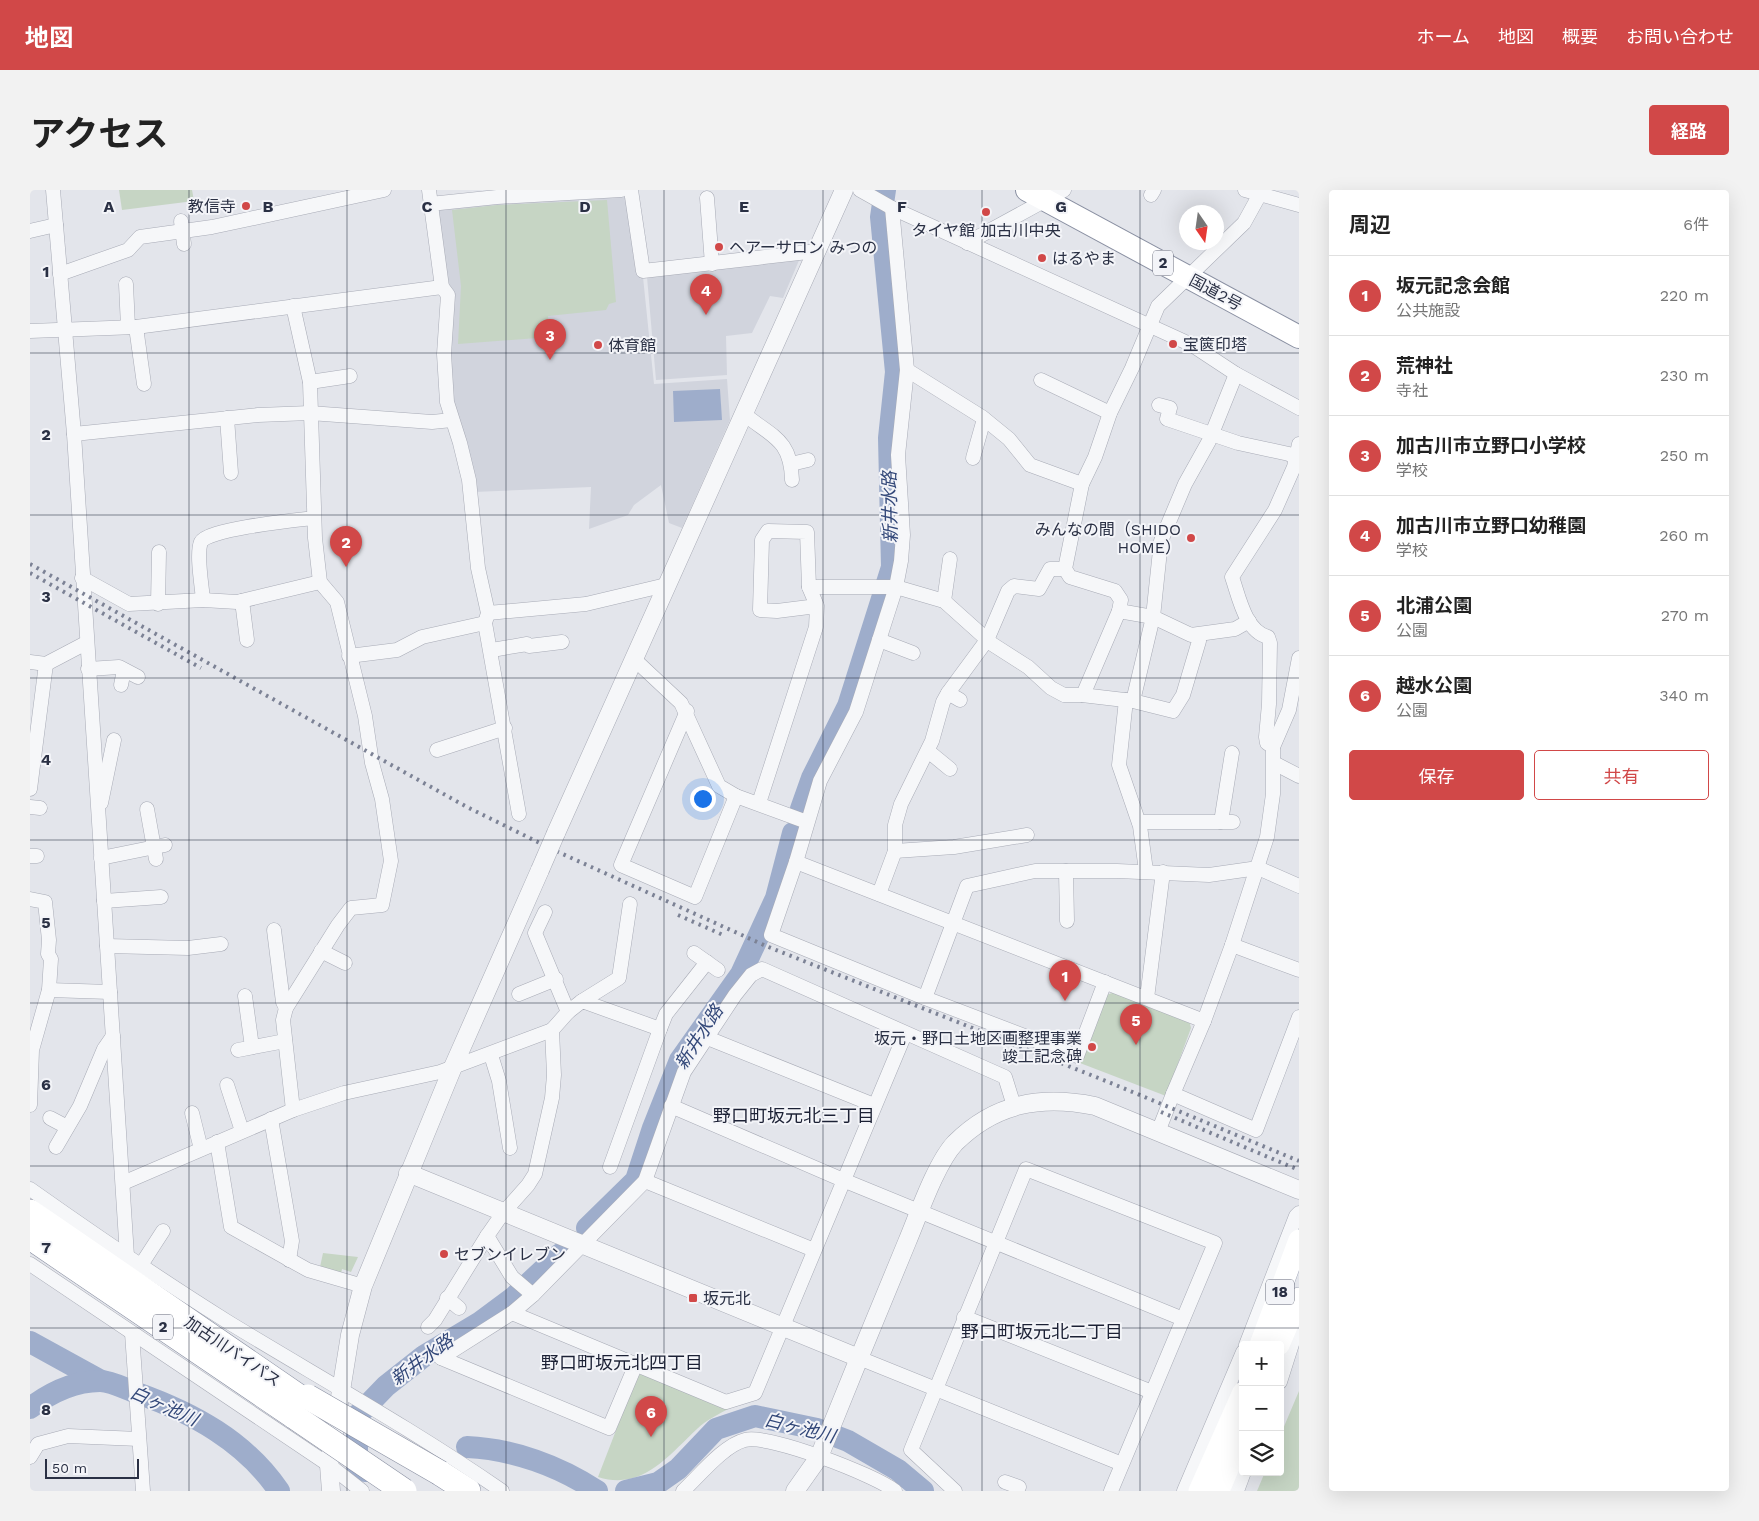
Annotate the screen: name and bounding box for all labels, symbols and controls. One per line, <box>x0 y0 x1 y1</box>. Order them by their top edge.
text: 地図 <box>25 24 73 52</box>
text: ホーム <box>1417 26 1470 47</box>
text: 地図 <box>1498 26 1534 47</box>
text: 概要 <box>1562 26 1598 47</box>
text: お問い合わせ <box>1626 26 1734 47</box>
button: 経路 <box>1649 105 1729 155</box>
text: アクセス <box>30 113 168 155</box>
text: A <box>104 197 115 216</box>
place label: 教信寺 <box>188 197 236 216</box>
text: B <box>263 197 274 216</box>
text: C <box>422 197 433 216</box>
text: D <box>579 197 591 216</box>
text: E <box>739 197 749 216</box>
text: F <box>897 197 907 216</box>
text: G <box>1055 197 1067 216</box>
marker: 教信寺 <box>240 200 252 212</box>
north arrow <box>1179 205 1224 250</box>
marker: タイヤ館 加古川中央 <box>980 206 992 218</box>
text: 周辺 <box>1349 212 1391 237</box>
text: 6件 <box>1683 215 1709 234</box>
place label: タイヤ館 加古川中央 <box>912 221 1060 240</box>
place label: ヘアーサロン みつの <box>729 238 877 257</box>
marker: ヘアーサロン みつの <box>713 241 725 253</box>
place label: はるやま <box>1052 249 1116 268</box>
road number: 2 <box>1153 250 1173 276</box>
marker: はるやま <box>1036 252 1048 264</box>
text: 1 <box>43 262 49 281</box>
street label: 国道2号 <box>1186 271 1246 314</box>
pin: 4 <box>690 274 722 315</box>
text: 坂元記念会館 <box>1396 274 1510 297</box>
text: 1 <box>1362 286 1368 305</box>
text: 220 m <box>1660 286 1709 305</box>
text: 公共施設 <box>1396 301 1460 320</box>
pin: 3 <box>534 319 566 360</box>
place label: 宝篋印塔 <box>1183 335 1247 354</box>
place label: 体育館 <box>608 336 656 355</box>
marker: 宝篋印塔 <box>1167 338 1179 350</box>
marker: 体育館 <box>592 339 604 351</box>
text: 荒神社 <box>1396 354 1453 377</box>
text: 2 <box>1360 366 1370 385</box>
text: 230 m <box>1660 366 1709 385</box>
text: 寺社 <box>1396 381 1428 400</box>
text: 2 <box>41 425 51 444</box>
text: 加古川市立野口小学校 <box>1396 434 1586 457</box>
text: 3 <box>1360 446 1370 465</box>
text: 250 m <box>1660 446 1709 465</box>
text: 学校 <box>1396 461 1428 480</box>
water label: 新井水路 <box>878 469 901 543</box>
text: 加古川市立野口幼稚園 <box>1396 514 1586 537</box>
place label: みんなの間（SHIDO HOME） <box>1035 520 1181 557</box>
pin: 2 <box>330 526 362 567</box>
text: 4 <box>1360 526 1370 545</box>
text: 260 m <box>1659 526 1709 545</box>
marker: みんなの間（SHIDO HOME） <box>1185 532 1197 544</box>
text: 学校 <box>1396 541 1428 560</box>
text: 3 <box>41 587 51 606</box>
text: 北浦公園 <box>1396 594 1472 617</box>
text: 5 <box>1360 606 1370 625</box>
text: 270 m <box>1661 606 1709 625</box>
text: 公園 <box>1396 621 1428 640</box>
text: 越水公園 <box>1396 674 1472 697</box>
text: 6 <box>1360 686 1370 705</box>
text: 340 m <box>1659 686 1709 705</box>
text: 公園 <box>1396 701 1428 720</box>
text: 4 <box>41 750 51 769</box>
button: 保存 <box>1349 750 1524 800</box>
button: 共有 <box>1534 750 1709 800</box>
your location <box>690 786 716 812</box>
text: 5 <box>41 913 51 932</box>
pin: 1 <box>1049 960 1081 1001</box>
water label: 新井水路 <box>670 999 728 1073</box>
pin: 5 <box>1120 1004 1152 1045</box>
place label: 坂元・野口土地区画整理事業 竣工記念碑 <box>874 1029 1082 1066</box>
marker: 坂元・野口土地区画整理事業 竣工記念碑 <box>1086 1041 1098 1053</box>
text: 6 <box>41 1075 51 1094</box>
district label: 野口町坂元北三丁目 <box>713 1105 875 1126</box>
text: 7 <box>41 1238 51 1257</box>
place label: セブンイレブン <box>454 1245 566 1264</box>
marker: セブンイレブン <box>438 1248 450 1260</box>
road number: 18 <box>1266 1280 1294 1304</box>
place label: 坂元北 <box>703 1289 751 1308</box>
marker: 坂元北 <box>687 1292 699 1304</box>
street label: 加古川バイパス <box>181 1312 284 1391</box>
road number: 2 <box>153 1314 173 1340</box>
district label: 野口町坂元北二丁目 <box>961 1321 1123 1342</box>
water label: 新井水路 <box>386 1329 459 1389</box>
map controls <box>1239 1341 1284 1476</box>
button: + <box>1239 1341 1284 1386</box>
district label: 野口町坂元北四丁目 <box>541 1352 703 1373</box>
water label: 白ヶ池川 <box>127 1381 203 1431</box>
button: − <box>1239 1386 1284 1431</box>
pin: 6 <box>635 1396 667 1437</box>
text: 8 <box>41 1400 51 1419</box>
water label: 白ヶ池川 <box>763 1409 840 1447</box>
button: layers <box>1239 1431 1284 1476</box>
scale bar <box>45 1456 139 1479</box>
text: 50 m <box>52 1460 87 1476</box>

